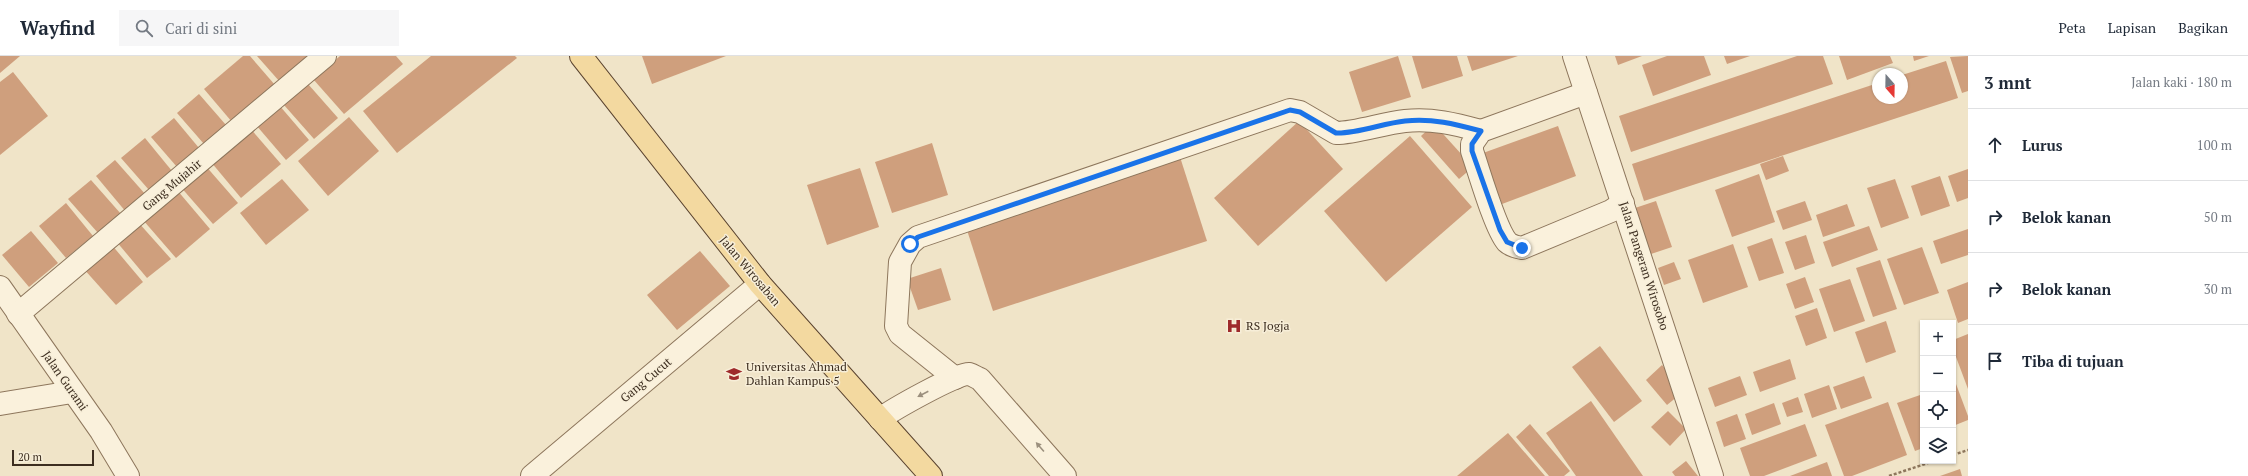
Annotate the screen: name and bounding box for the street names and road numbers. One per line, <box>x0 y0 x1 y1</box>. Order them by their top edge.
street label: Gang Mujahir <box>139 155 205 214</box>
street label: Jalan Pangeran Wirosobo <box>1617 200 1672 332</box>
street label: Jalan Wirosaban <box>717 233 784 309</box>
street label: Jalan Gurami <box>39 348 92 414</box>
street label: Gang Cucut <box>617 354 675 405</box>

